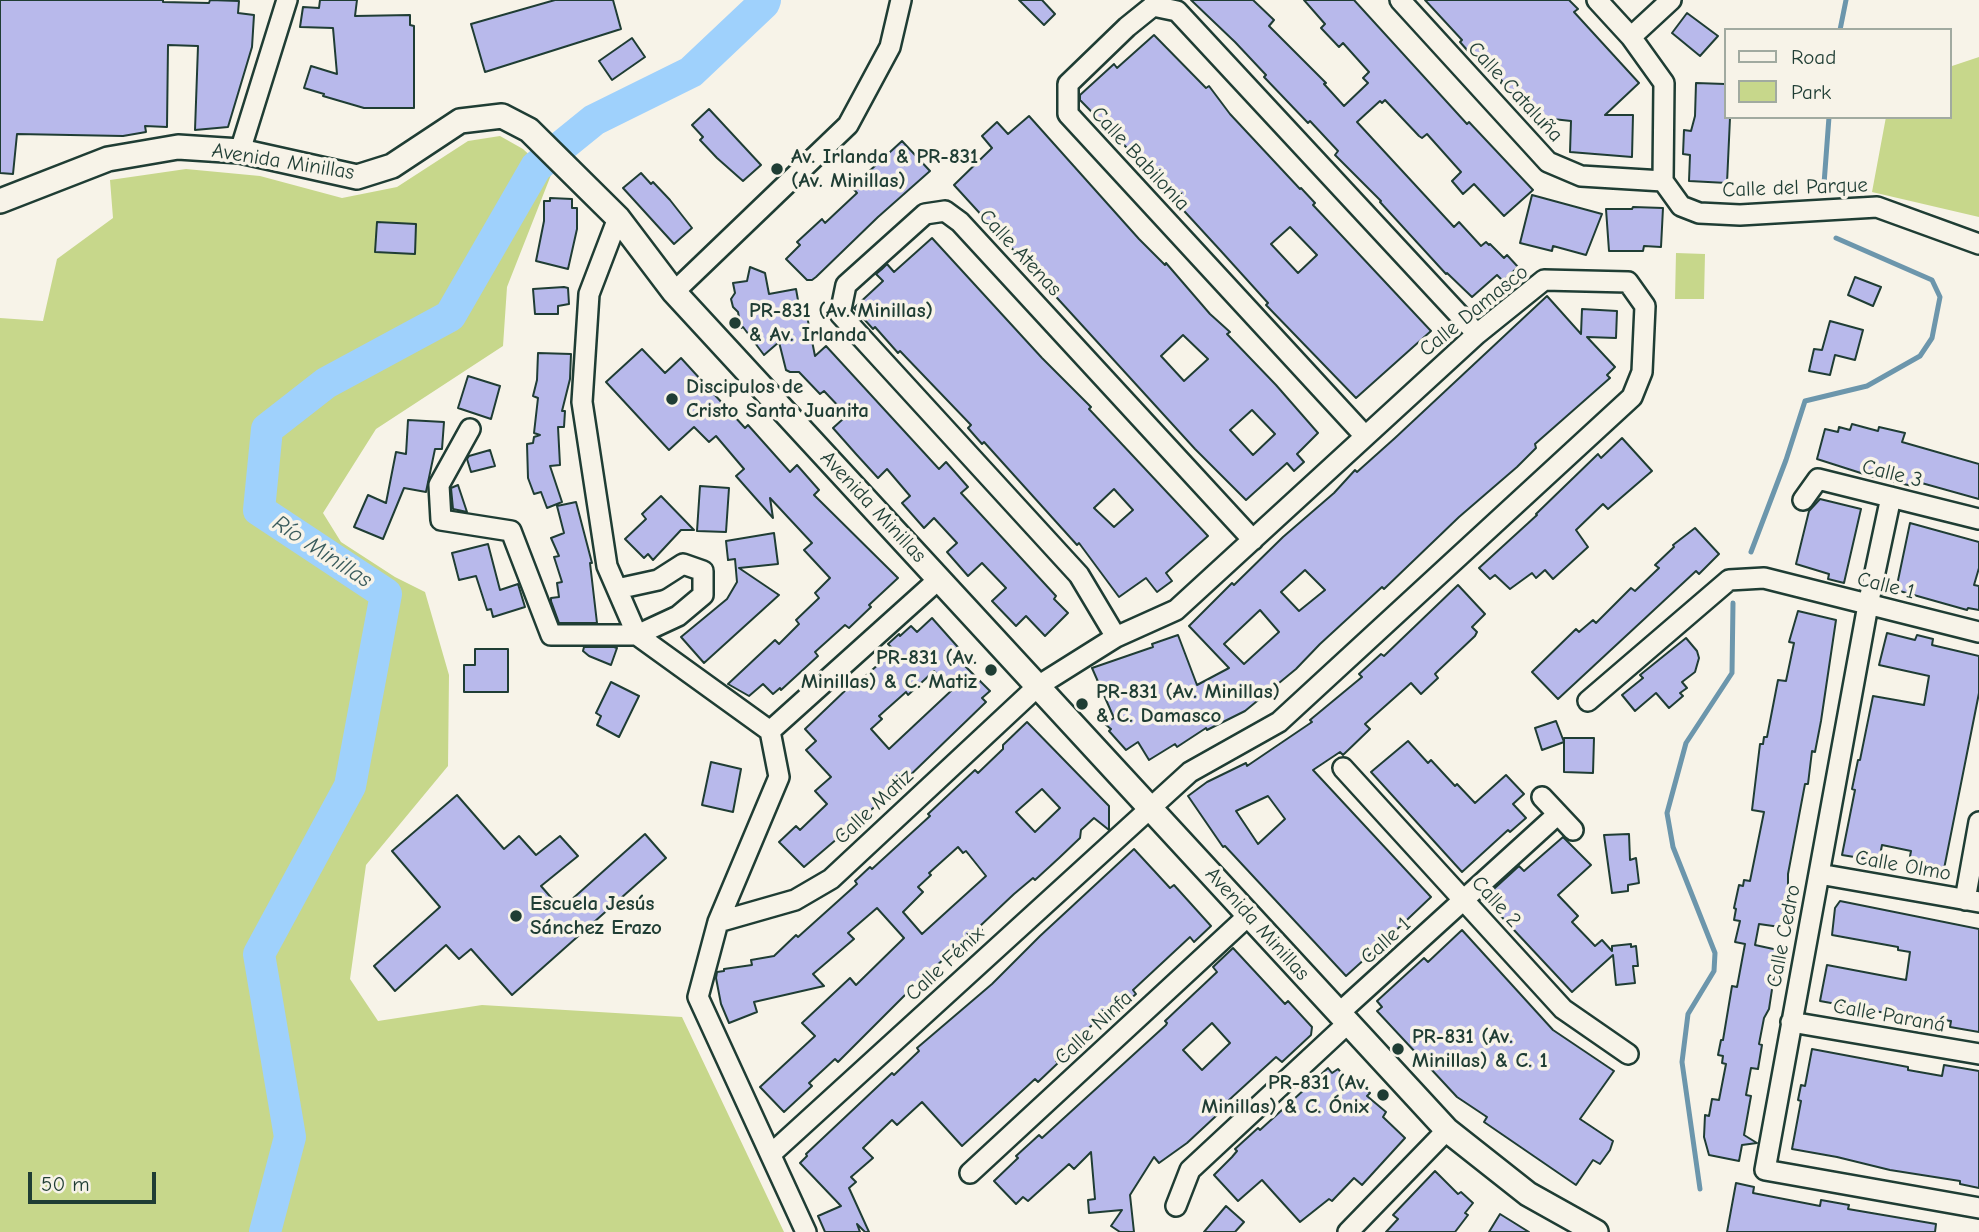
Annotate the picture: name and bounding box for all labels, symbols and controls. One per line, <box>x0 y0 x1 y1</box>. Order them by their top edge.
legend <box>1724 28 1951 119</box>
street label: Calle Cataluña <box>1462 37 1568 147</box>
text: Road <box>1791 45 1836 69</box>
text: Park <box>1791 80 1831 104</box>
street label: Calle Babilonia <box>1085 102 1195 216</box>
street label: Avenida Minillas <box>210 138 356 186</box>
place label: Av. Irlanda & PR-831 (Av. Minillas) <box>791 144 978 194</box>
marker: Av. Irlanda & PR-831 (Av. Minillas) <box>769 161 785 177</box>
street label: Calle del Parque <box>1722 173 1868 203</box>
street label: Calle Atenas <box>973 204 1067 302</box>
street label: Calle Damasco <box>1415 259 1533 363</box>
place label: PR-831 (Av. Minillas) & Av. Irlanda <box>749 298 933 348</box>
marker: PR-831 (Av. Minillas) & Av. Irlanda <box>727 315 743 331</box>
place label: Discipulos de Cristo Santa Juanita <box>686 374 869 424</box>
marker: Discipulos de Cristo Santa Juanita <box>664 391 680 407</box>
street label: Avenida Minillas <box>815 446 931 568</box>
street label: Calle 3 <box>1859 454 1925 494</box>
water label: Río Minillas <box>267 510 377 594</box>
street label: Calle 1 <box>1854 567 1918 605</box>
place label: PR-831 (Av. Minillas) & C. Matiz <box>801 645 977 695</box>
marker: PR-831 (Av. Minillas) & C. Matiz <box>983 662 999 678</box>
place label: PR-831 (Av. Minillas) & C. Damasco <box>1096 679 1280 729</box>
marker: PR-831 (Av. Minillas) & C. Damasco <box>1074 696 1090 712</box>
street label: Calle Matiz <box>829 764 919 850</box>
street label: Calle Olmo <box>1853 845 1953 887</box>
street label: Avenida Minillas <box>1199 862 1315 986</box>
street label: Calle 2 <box>1466 871 1526 933</box>
street label: Calle Cedro <box>1762 883 1806 989</box>
place label: Escuela Jesús Sánchez Erazo <box>530 891 662 941</box>
marker: Escuela Jesús Sánchez Erazo <box>508 908 524 924</box>
street label: Calle 1 <box>1356 912 1416 970</box>
street label: Calle Fénix <box>900 921 990 1007</box>
street label: Calle Ninfa <box>1050 986 1138 1070</box>
street label: Calle Paraná <box>1831 994 1947 1038</box>
place label: PR-831 (Av. Minillas) & C. 1 <box>1412 1024 1548 1074</box>
marker: PR-831 (Av. Minillas) & C. 1 <box>1390 1041 1406 1057</box>
place label: PR-831 (Av. Minillas) & C. Ónix <box>1201 1070 1369 1120</box>
marker: PR-831 (Av. Minillas) & C. Ónix <box>1375 1087 1391 1103</box>
scale bar <box>32 1158 159 1202</box>
text: 50 m <box>41 1172 90 1196</box>

